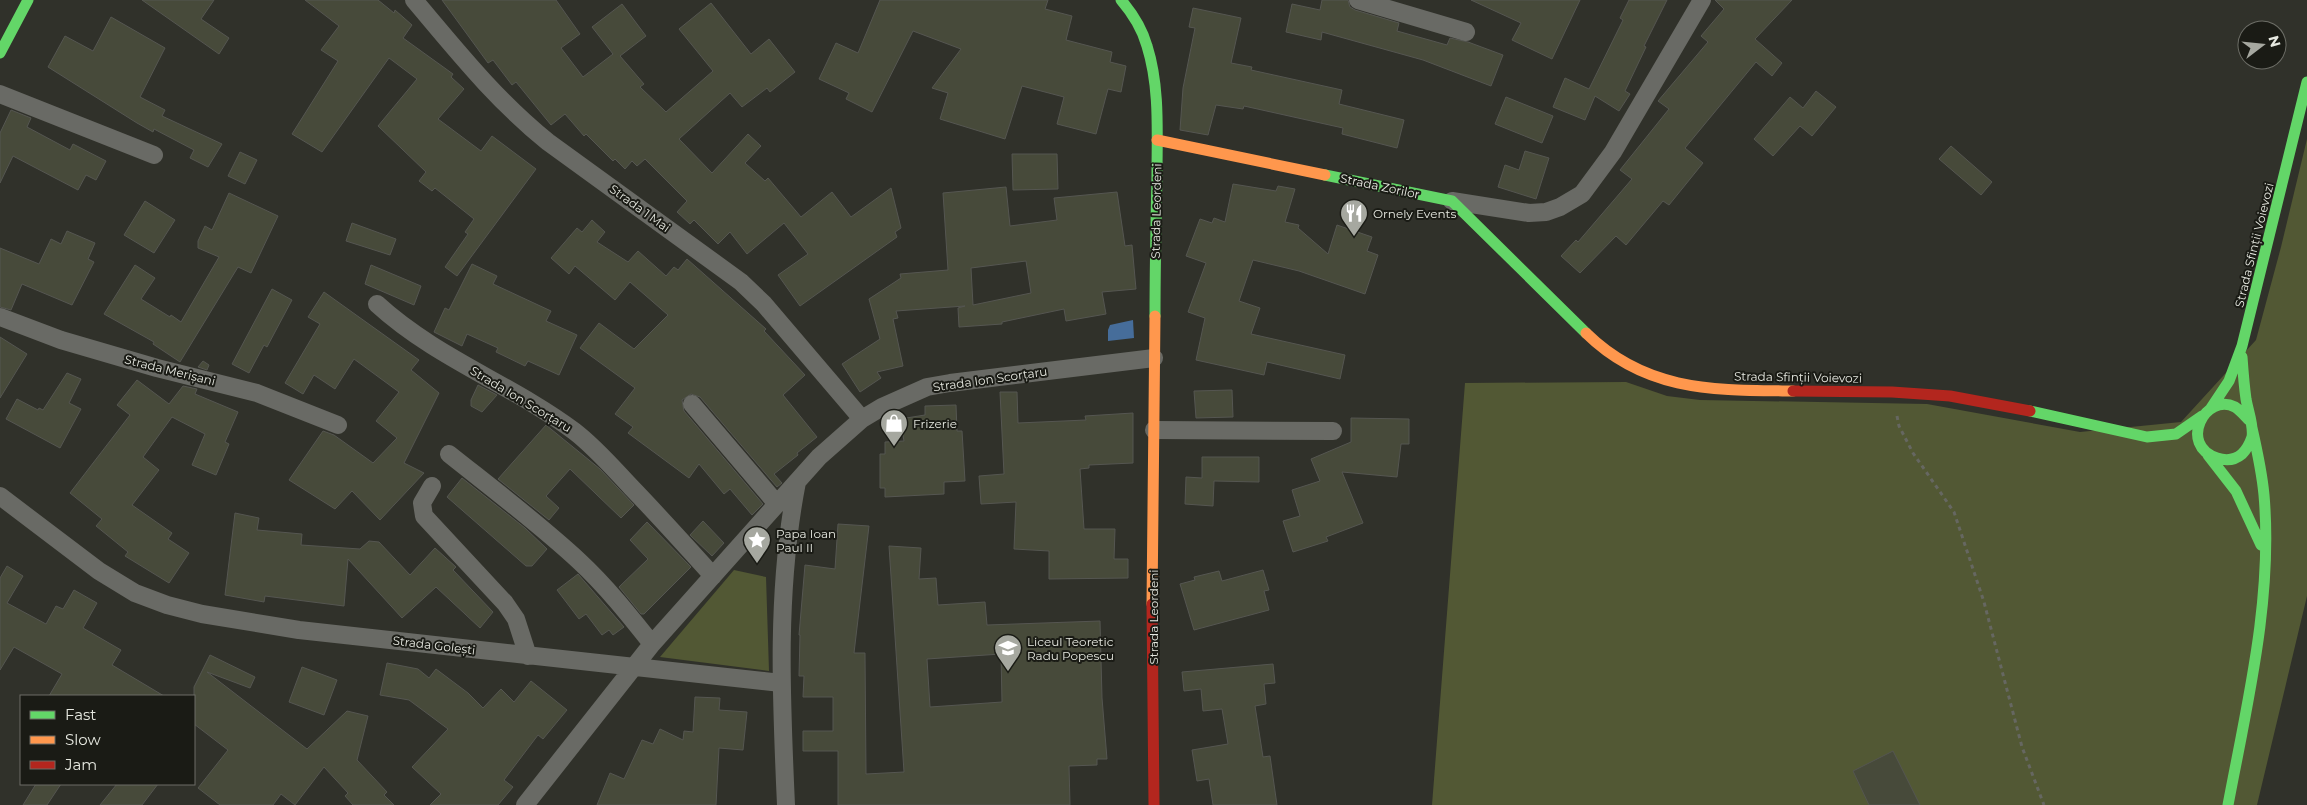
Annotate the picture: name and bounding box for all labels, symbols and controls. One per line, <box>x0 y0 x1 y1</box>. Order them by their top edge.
north arrow <box>2237 20 2287 70</box>
text: N <box>2264 33 2285 49</box>
street label: Strada Leordeni <box>1148 163 1164 259</box>
street label: Strada Zorilor <box>1339 170 1421 202</box>
street label: Strada 1 Mai <box>607 181 673 235</box>
street label: Strada Sfinții Voievozi <box>2231 181 2277 309</box>
restaurant icon: Ornely Events <box>1339 198 1369 237</box>
place label: Ornely Events <box>1373 206 1456 221</box>
street label: Strada Merișani <box>123 351 217 389</box>
street label: Strada Ion Scorțaru <box>468 363 574 435</box>
street label: Strada Ion Scorțaru <box>932 364 1048 394</box>
street label: Strada Sfinții Voievozi <box>1734 368 1862 386</box>
shop icon: Frizerie <box>879 408 909 447</box>
place label: Frizerie <box>913 416 957 431</box>
place icon: Papa Ioan Paul II <box>742 525 772 564</box>
place label: Papa Ioan Paul II <box>776 526 836 555</box>
street label: Strada Leordeni <box>1146 569 1161 665</box>
street label: Strada Golești <box>392 632 476 658</box>
school or university icon: Liceul Teoretic Radu Popescu <box>993 633 1023 672</box>
place label: Liceul Teoretic Radu Popescu <box>1027 634 1114 663</box>
legend <box>20 695 195 785</box>
text: Fast <box>65 705 96 724</box>
text: Slow <box>65 730 101 749</box>
text: Jam <box>64 755 97 774</box>

